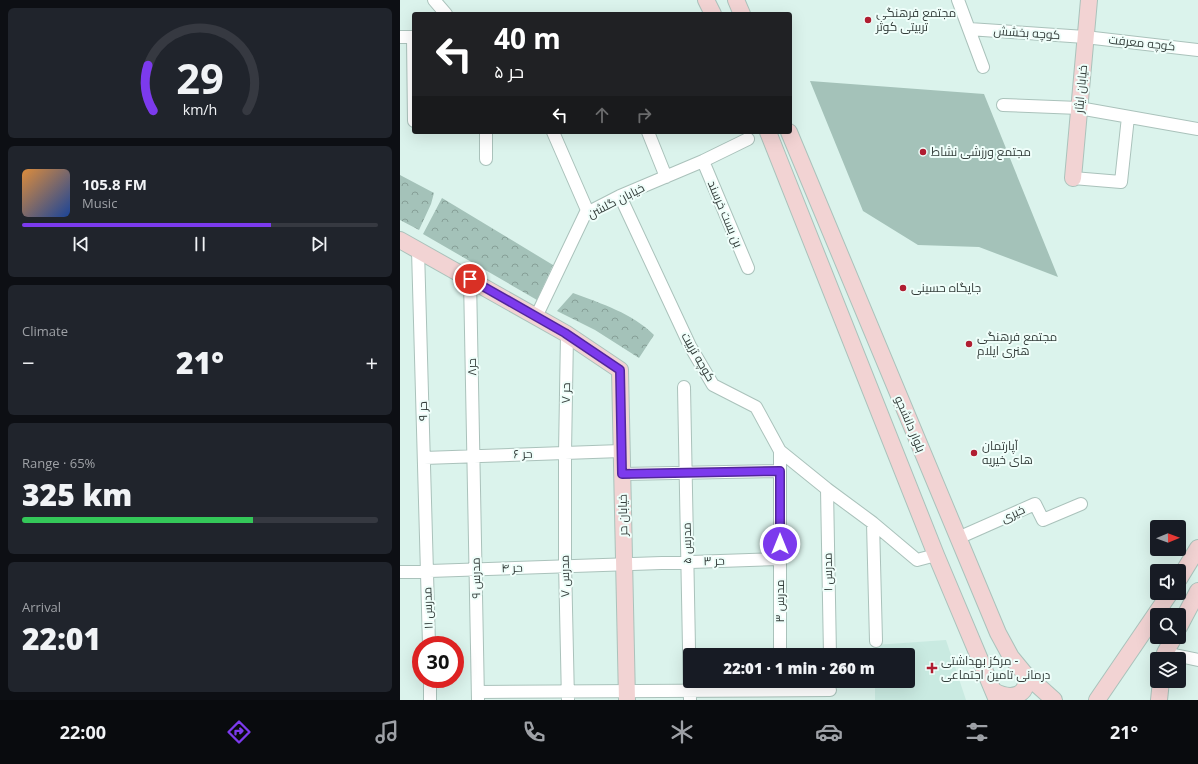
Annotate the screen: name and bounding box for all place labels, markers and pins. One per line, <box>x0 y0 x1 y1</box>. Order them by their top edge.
place label: مجتمع فرهنگی تربیتی کوثر <box>875 4 956 35</box>
marker: مجتمع فرهنگی تربیتی کوثر <box>863 15 873 25</box>
place label: مجتمع ورزشی نشاط <box>931 143 1031 160</box>
marker: مجتمع ورزشی نشاط <box>918 147 928 157</box>
pin <box>453 262 487 296</box>
place label: جایگاه حسینی <box>911 279 981 296</box>
marker: جایگاه حسینی <box>898 283 908 293</box>
place label: مجتمع فرهنگی هنری ایلام <box>977 328 1057 359</box>
marker: مجتمع فرهنگی هنری ایلام <box>964 339 974 349</box>
place label: آپارتمان های خیریه <box>982 437 1033 468</box>
marker: آپارتمان های خیریه <box>969 448 979 458</box>
place label: مرکز بهداشتی - درمانی تامین اجتماعی <box>941 652 1051 683</box>
marker: مرکز بهداشتی - درمانی تامین اجتماعی <box>926 662 938 674</box>

